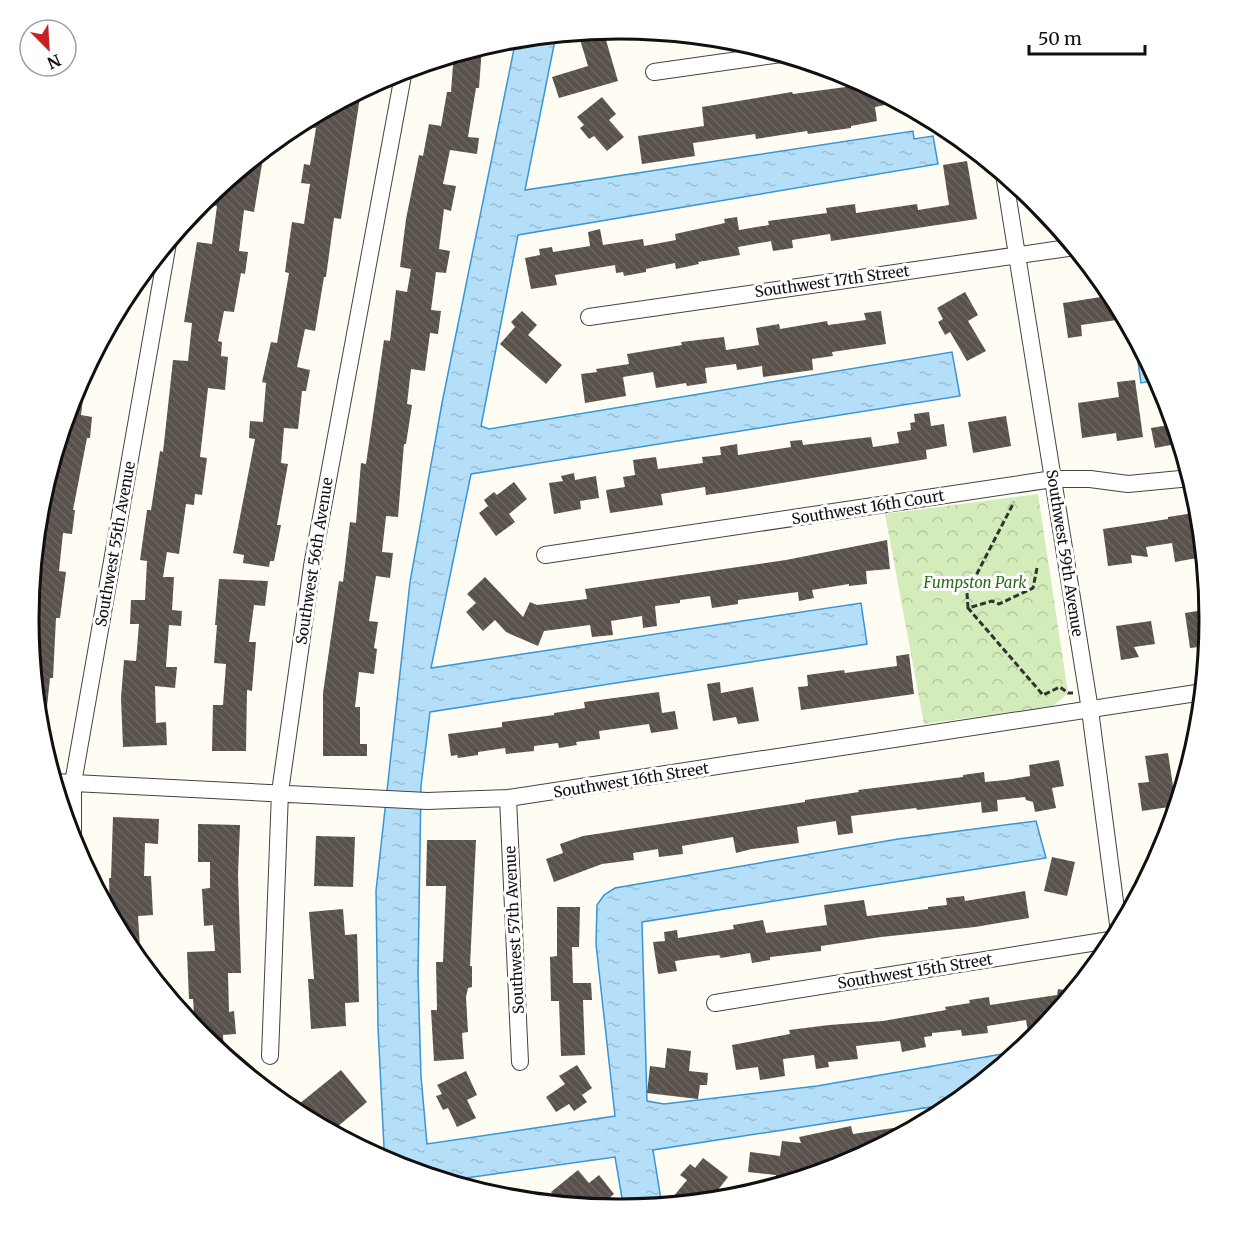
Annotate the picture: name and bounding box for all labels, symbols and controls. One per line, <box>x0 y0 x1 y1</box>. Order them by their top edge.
north arrow <box>18 18 78 78</box>
scale bar <box>1029 18 1144 56</box>
text: 50 m <box>1038 27 1082 50</box>
text: N <box>44 50 64 74</box>
street label: Southwest 17th Street <box>753 261 911 301</box>
street label: Southwest 55th Avenue <box>91 460 139 628</box>
street label: Southwest 59th Avenue <box>1042 468 1088 638</box>
street label: Southwest 56th Avenue <box>291 476 337 646</box>
street label: Southwest 16th Court <box>790 486 946 528</box>
park label: Fumpston Park <box>923 573 1027 592</box>
street label: Southwest 16th Street <box>552 758 710 802</box>
street label: Southwest 57th Avenue <box>500 845 528 1014</box>
street label: Southwest 15th Street <box>836 949 994 993</box>

